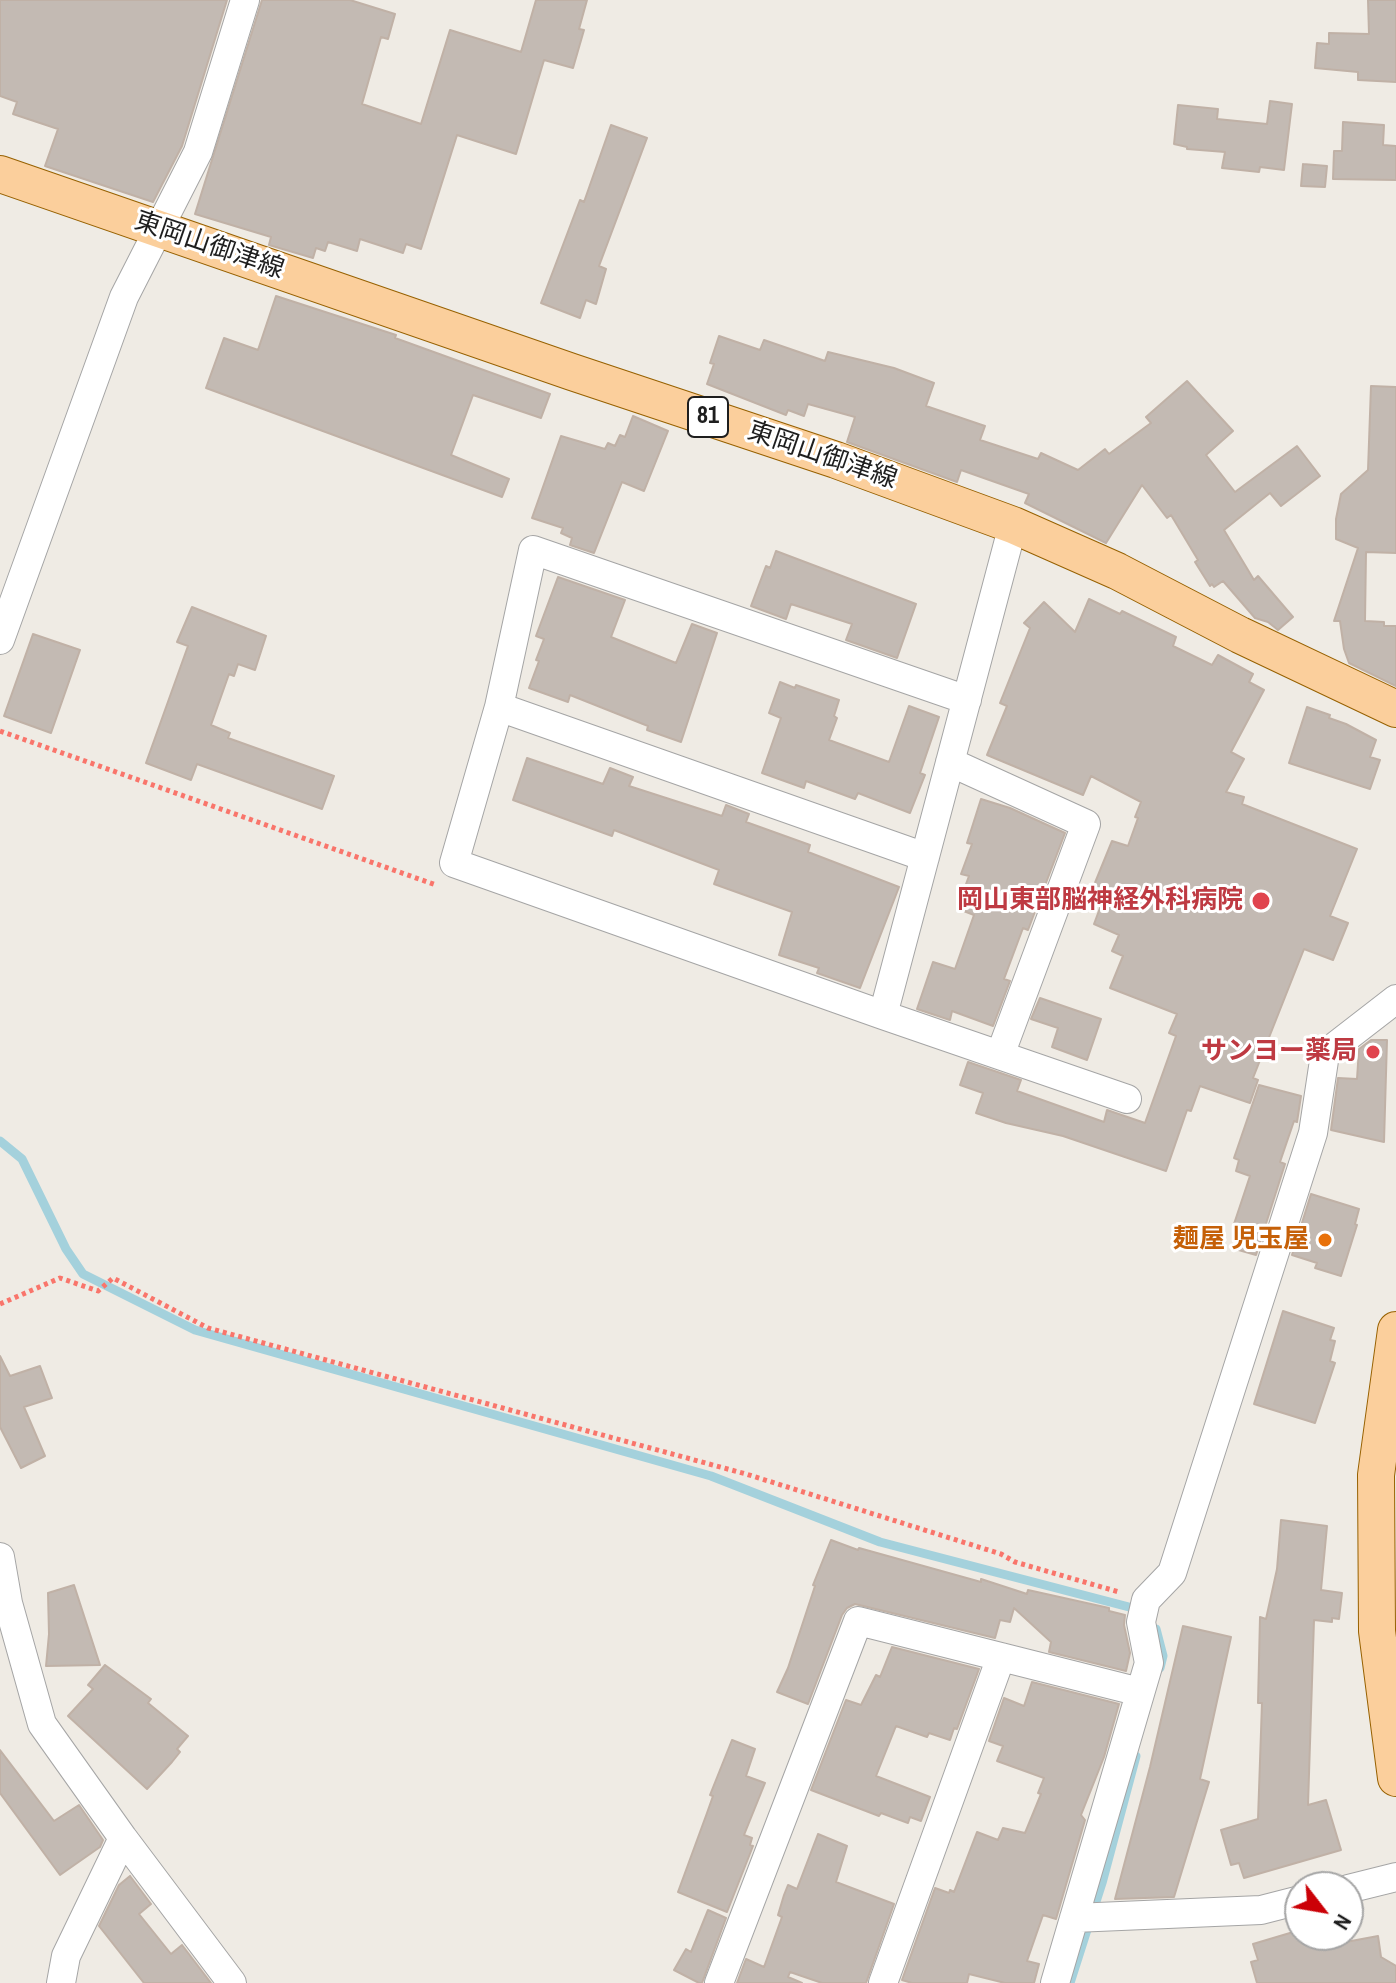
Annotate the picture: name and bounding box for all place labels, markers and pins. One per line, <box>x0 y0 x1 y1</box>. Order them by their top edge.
place label: 岡山東部脳神経外科病院 <box>957 885 1243 917</box>
marker: 岡山東部脳神経外科病院 <box>1250 890 1272 912</box>
place label: サンヨー薬局 <box>1201 1036 1357 1068</box>
marker: サンヨー薬局 <box>1364 1043 1382 1061</box>
place label: 麺屋 児玉屋 <box>1173 1224 1309 1256</box>
marker: 麺屋 児玉屋 <box>1316 1231 1334 1249</box>

